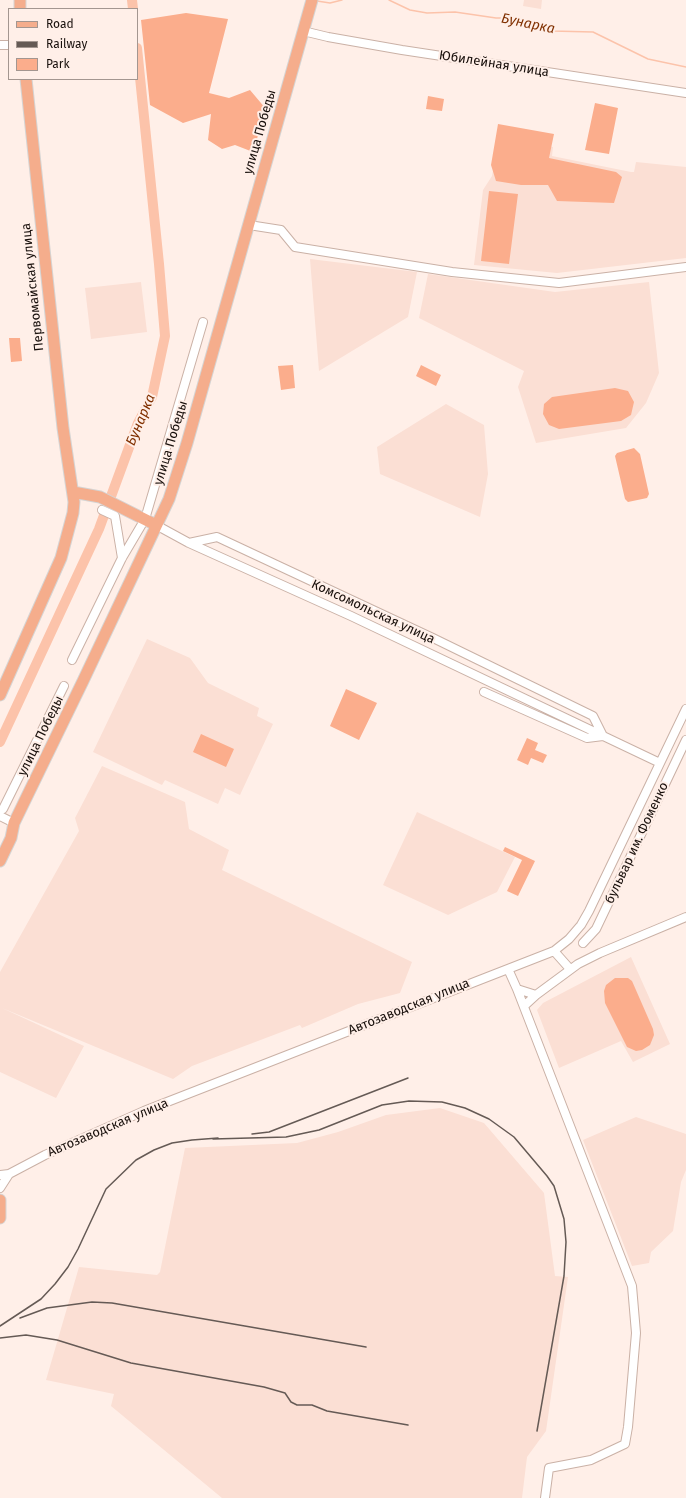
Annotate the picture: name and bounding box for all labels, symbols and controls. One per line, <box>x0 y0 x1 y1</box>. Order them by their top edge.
legend <box>8 8 138 80</box>
water label: Бунарка <box>500 10 556 38</box>
text: Road <box>46 17 74 31</box>
text: Railway <box>46 37 87 51</box>
street label: Юбилейная улица <box>438 48 550 80</box>
text: Park <box>46 57 70 71</box>
street label: улица Победы <box>240 88 280 176</box>
street label: Первомайская улица <box>19 222 47 352</box>
water label: Бунарка <box>123 392 159 448</box>
street label: улица Победы <box>151 399 191 487</box>
street label: Комсомольская улица <box>309 577 437 647</box>
street label: улица Победы <box>15 693 67 779</box>
street label: бульвар им. Фоменко <box>602 780 672 906</box>
street label: Автозаводская улица <box>346 976 472 1038</box>
street label: Автозаводская улица <box>45 1096 171 1160</box>

